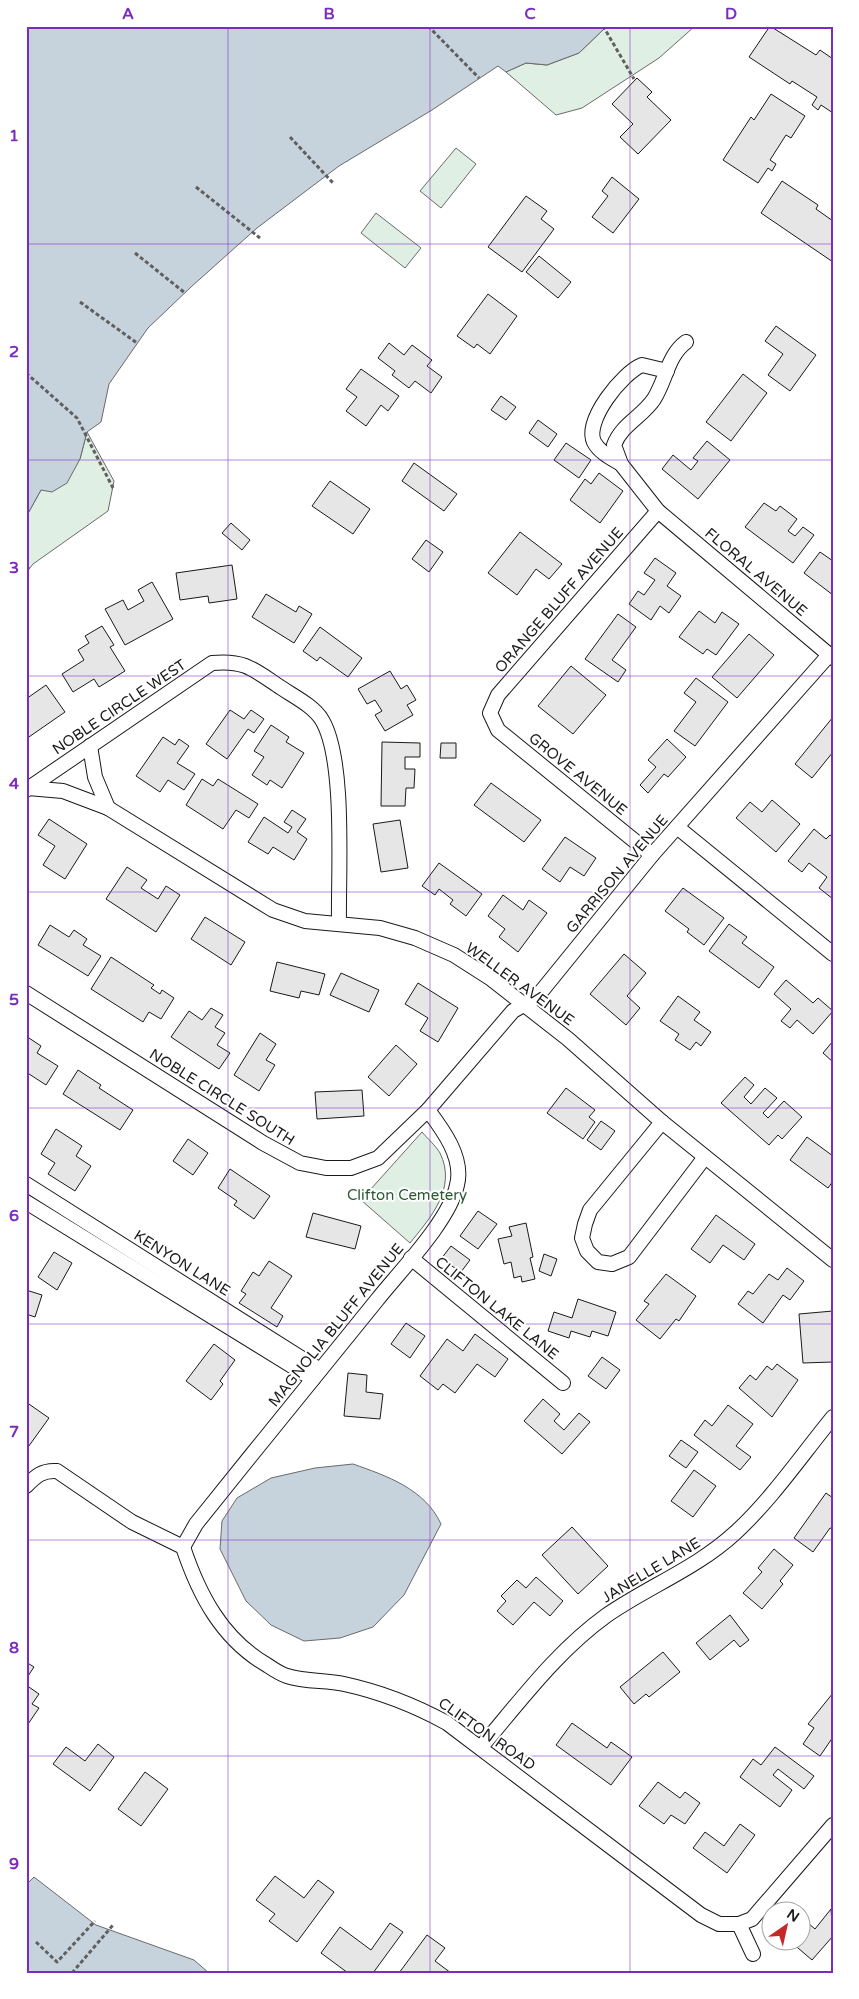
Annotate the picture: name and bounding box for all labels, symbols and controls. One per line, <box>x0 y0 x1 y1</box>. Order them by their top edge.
text: A <box>122 4 134 24</box>
text: B <box>323 4 335 24</box>
text: C <box>524 4 536 24</box>
text: D <box>725 4 737 24</box>
text: 1 <box>9 126 19 146</box>
text: 2 <box>9 342 19 362</box>
street label: ORANGE BLUFF AVENUE <box>491 524 627 676</box>
street label: FLORAL AVENUE <box>701 524 811 620</box>
text: 3 <box>9 558 19 578</box>
street label: NOBLE CIRCLE WEST <box>49 656 189 758</box>
street label: GROVE AVENUE <box>525 729 631 819</box>
text: 4 <box>9 774 19 794</box>
street label: GARRISON AVENUE <box>562 811 672 937</box>
street label: WELLER AVENUE <box>462 939 578 1029</box>
text: 5 <box>9 990 19 1010</box>
street label: NOBLE CIRCLE SOUTH <box>146 1045 298 1149</box>
park label: Clifton Cemetery <box>347 1186 467 1204</box>
text: 6 <box>9 1206 19 1226</box>
street label: KENYON LANE <box>131 1226 233 1300</box>
street label: MAGNOLIA BLUFF AVENUE <box>265 1240 407 1410</box>
street label: CLIFTON LAKE LANE <box>432 1253 562 1363</box>
text: 7 <box>9 1422 19 1442</box>
street label: JANELLE LANE <box>598 1534 704 1606</box>
text: 8 <box>9 1638 19 1658</box>
street label: CLIFTON ROAD <box>435 1694 539 1774</box>
text: 9 <box>9 1854 19 1874</box>
north arrow <box>762 1902 812 1952</box>
text: N <box>784 1905 802 1926</box>

